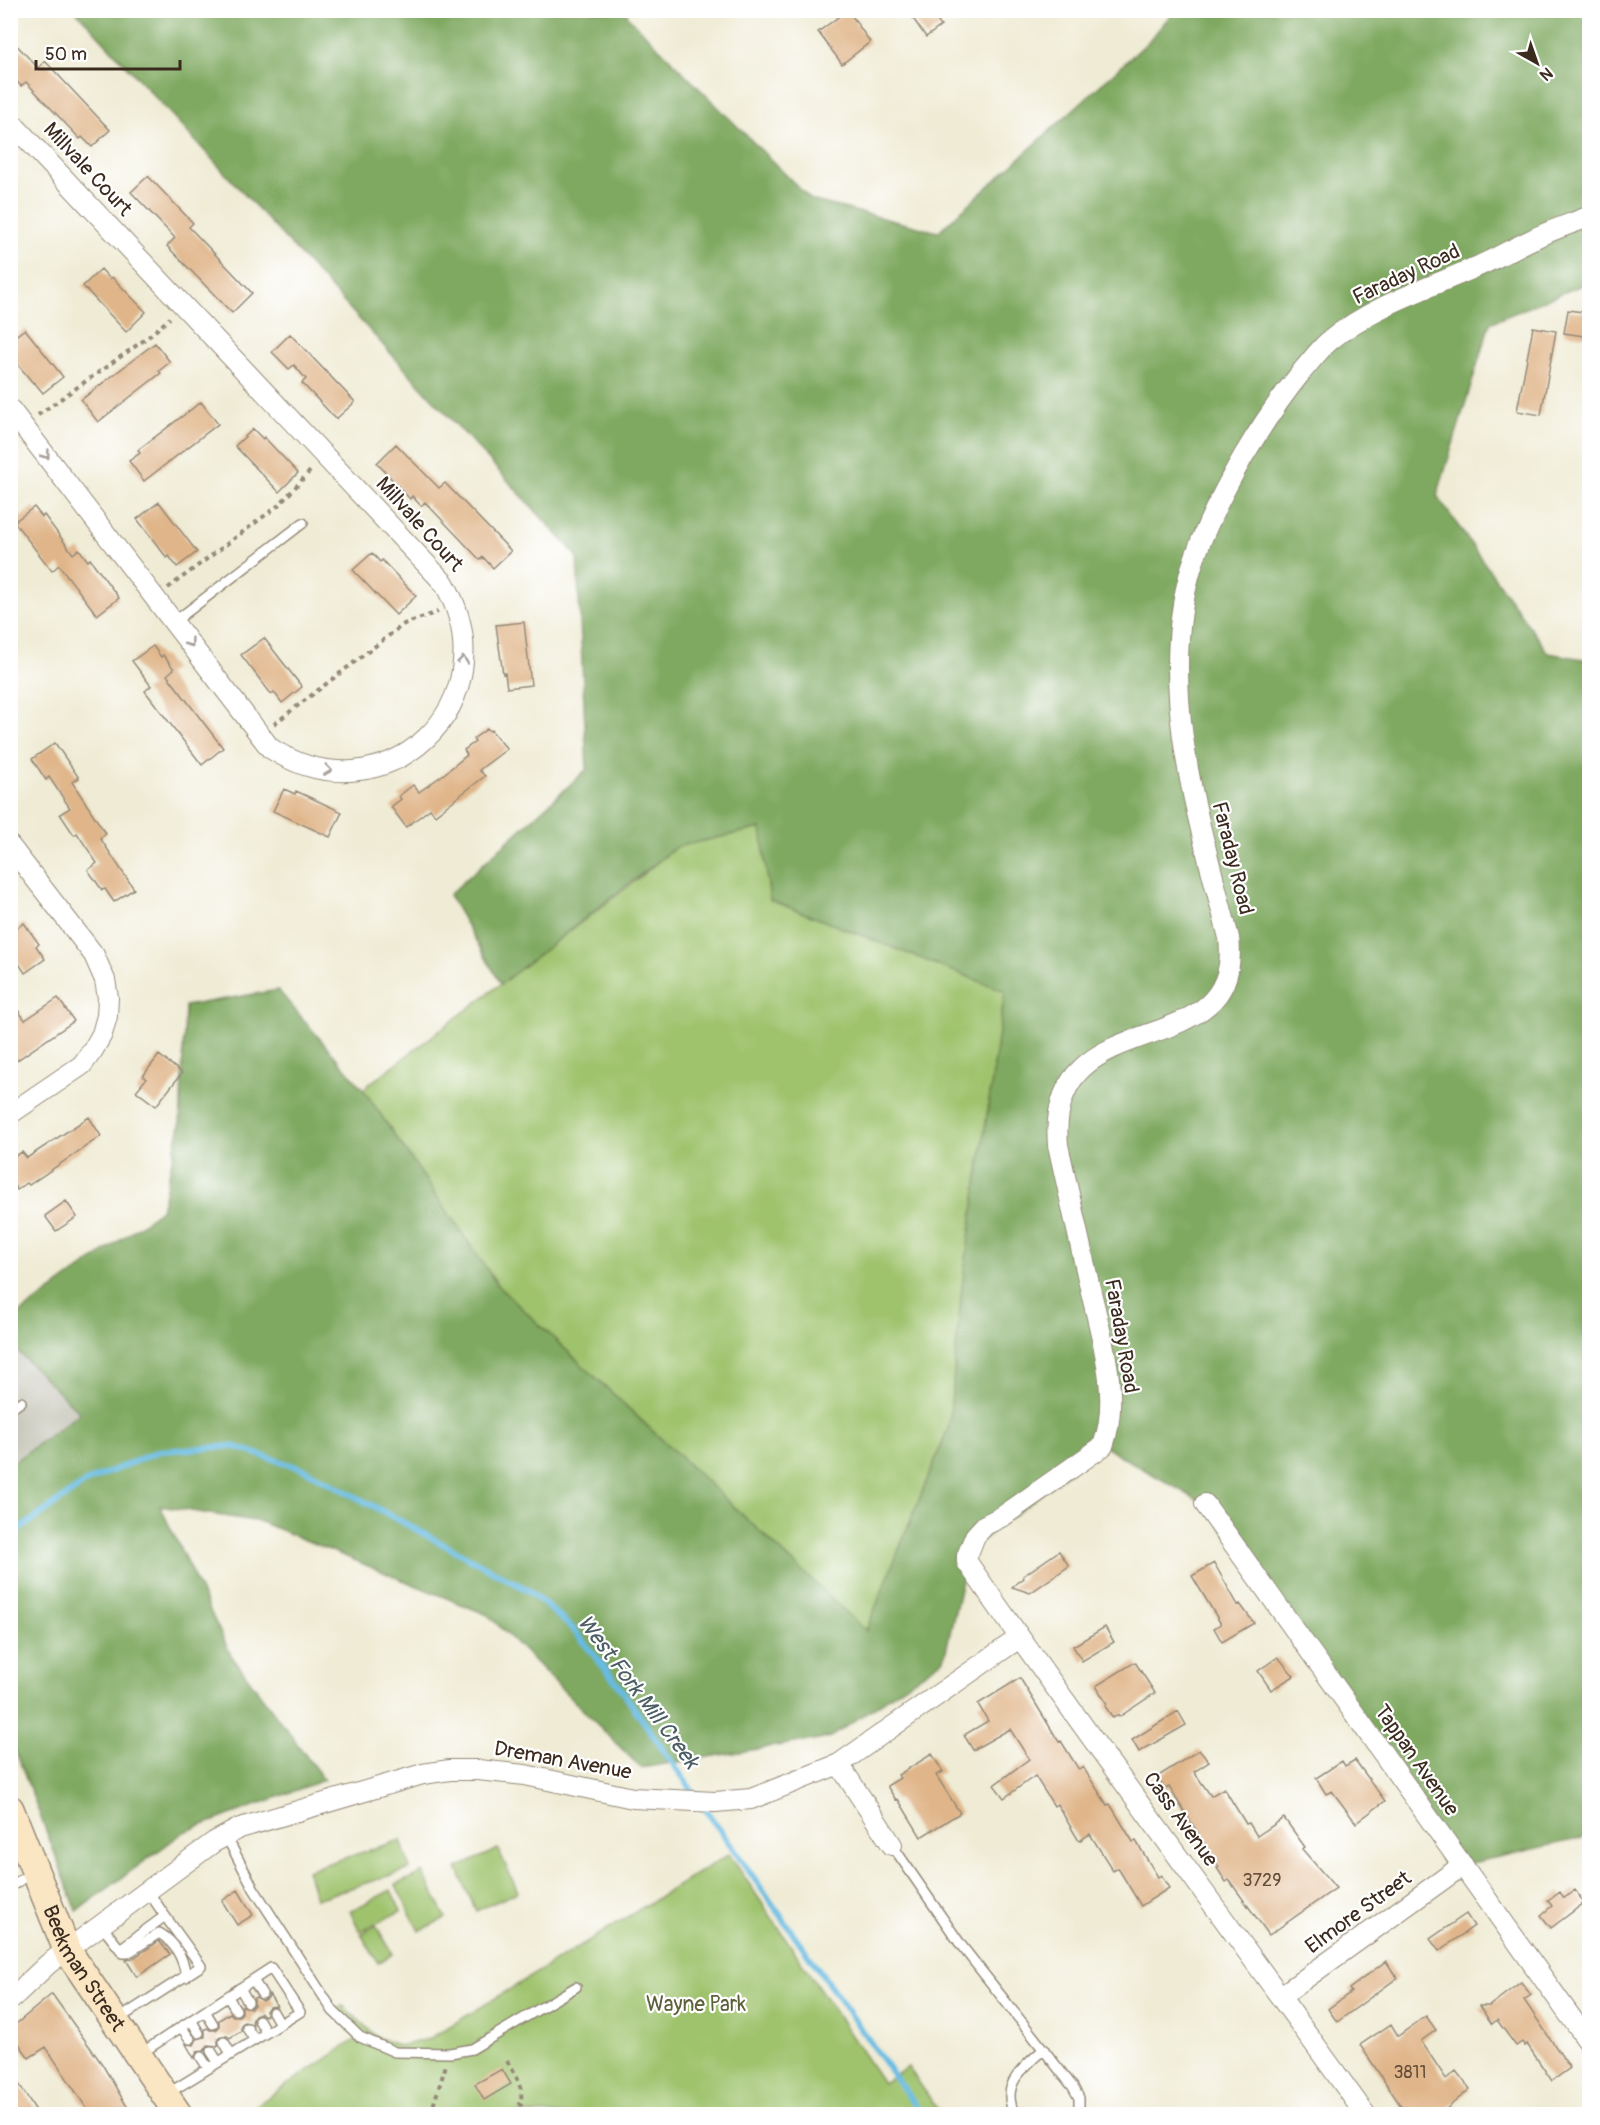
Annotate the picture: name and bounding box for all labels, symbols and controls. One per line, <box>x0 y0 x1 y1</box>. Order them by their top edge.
scale bar <box>36 33 180 71</box>
north arrow <box>1507 33 1567 93</box>
text: 50 m <box>45 43 87 66</box>
text: N <box>1535 63 1557 85</box>
street label: Millvale Court <box>37 117 138 222</box>
street label: Faraday Road <box>1348 238 1464 311</box>
one-way arrow <box>39 449 50 460</box>
street label: Millvale Court <box>370 471 470 578</box>
one-way arrow <box>183 637 194 648</box>
one-way arrow <box>456 656 469 665</box>
one-way arrow <box>324 764 333 776</box>
street label: Faraday Road <box>1205 799 1260 917</box>
street label: Faraday Road <box>1098 1277 1145 1395</box>
water label: West Fork Mill Creek <box>571 1609 706 1776</box>
street label: Tappan Avenue <box>1368 1699 1465 1822</box>
street label: Dreman Avenue <box>492 1735 634 1786</box>
street label: Cass Avenue <box>1137 1767 1224 1872</box>
street label: Elmore Street <box>1300 1864 1417 1960</box>
house number: 3729 <box>1243 1869 1281 1892</box>
street label: Beekman Street <box>36 1901 131 2037</box>
park label: Wayne Park <box>646 1991 746 2018</box>
house number: 3811 <box>1393 2061 1427 2084</box>

